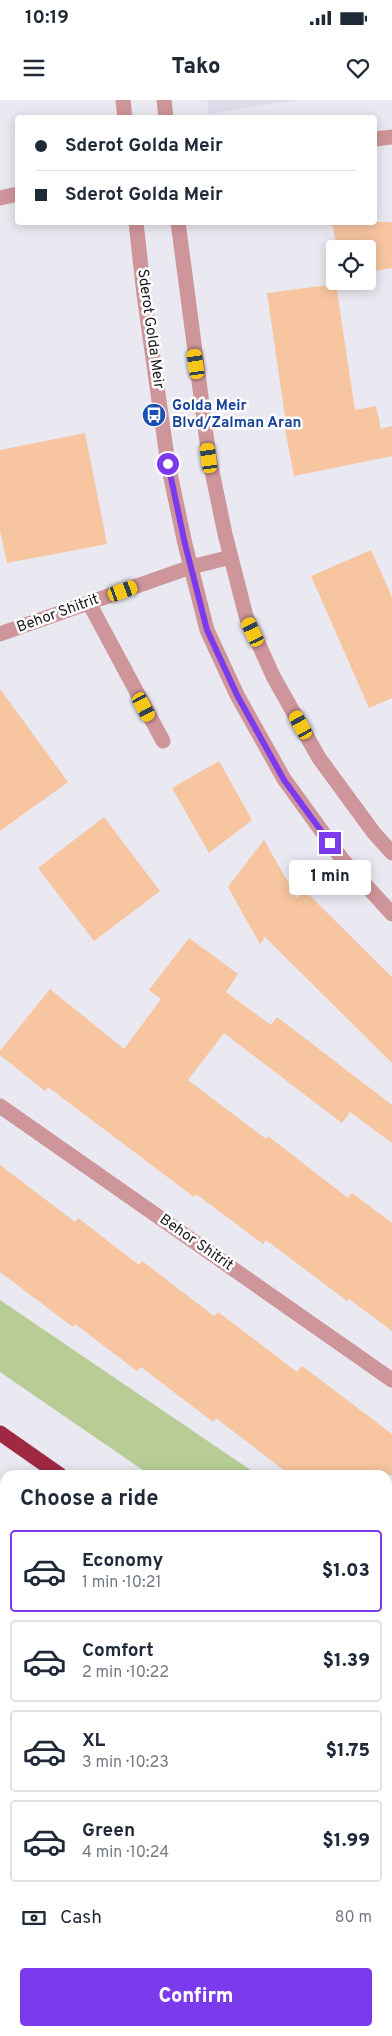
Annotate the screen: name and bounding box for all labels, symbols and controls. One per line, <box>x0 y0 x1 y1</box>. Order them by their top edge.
text: 10:19 <box>25 6 69 30</box>
icon: menu <box>20 54 48 82</box>
text: Tako <box>172 54 220 81</box>
icon: heart <box>344 54 372 82</box>
text: Sderot Golda Meir <box>65 134 223 158</box>
text: Sderot Golda Meir <box>65 183 223 207</box>
map controls <box>326 240 376 290</box>
button: locate <box>326 240 376 290</box>
street label: Sderot Golda Meir <box>132 268 168 390</box>
car <box>186 348 205 380</box>
place label: Golda Meir Blvd/Zalman Aran <box>172 397 301 433</box>
bus stop icon: Golda Meir Blvd/Zalman Aran <box>141 402 167 428</box>
car <box>199 442 218 474</box>
route start <box>157 453 179 475</box>
car <box>106 579 139 603</box>
street label: Behor Shitrit <box>14 590 102 638</box>
car <box>239 615 266 649</box>
car <box>130 690 157 724</box>
car <box>287 708 314 742</box>
route end <box>319 832 341 854</box>
callout: 1 min <box>289 860 371 896</box>
text: 1 min <box>310 867 350 887</box>
street label: Behor Shitrit <box>155 1211 237 1275</box>
text: Choose a ride <box>20 1486 158 1513</box>
icon: car <box>22 1549 67 1594</box>
text: Economy <box>82 1549 163 1573</box>
text: $1.03 <box>322 1559 370 1583</box>
text: 1 min · 10:21 <box>82 1573 161 1593</box>
icon: car <box>22 1639 67 1684</box>
text: Comfort <box>82 1639 154 1663</box>
text: $1.39 <box>323 1649 370 1673</box>
text: 2 min · 10:22 <box>82 1663 169 1683</box>
icon: car <box>22 1729 67 1774</box>
text: XL <box>82 1729 105 1753</box>
text: $1.75 <box>325 1739 370 1763</box>
text: 3 min · 10:23 <box>82 1753 169 1773</box>
icon: car <box>22 1819 67 1864</box>
text: Green <box>82 1819 135 1843</box>
text: $1.99 <box>322 1829 370 1853</box>
text: 4 min · 10:24 <box>82 1843 169 1863</box>
icon: cash <box>20 1904 48 1932</box>
text: Cash <box>60 1906 102 1930</box>
text: 80 m <box>335 1908 372 1928</box>
button: Confirm <box>20 1968 372 2026</box>

